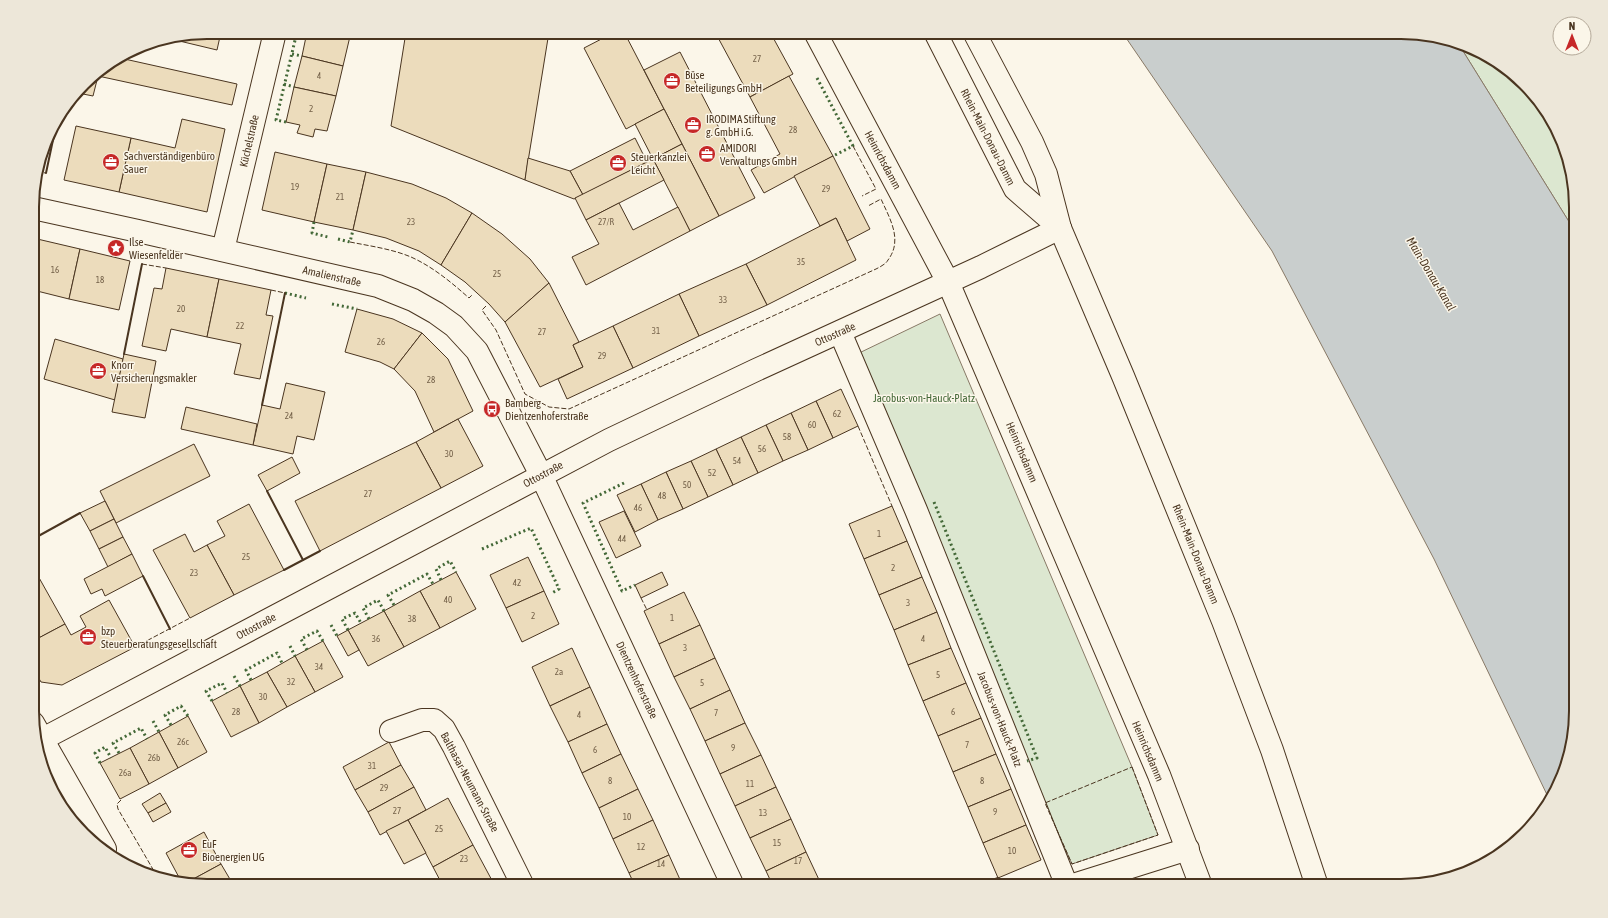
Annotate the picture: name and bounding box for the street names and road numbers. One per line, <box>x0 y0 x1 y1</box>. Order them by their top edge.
street label: Rhein-Main-Donau-Damm <box>958 87 1018 187</box>
street label: Küchelstraße <box>237 114 261 168</box>
street label: Heinrichsdamm <box>863 129 903 191</box>
street label: Amalienstraße <box>302 263 362 289</box>
street label: Ottostraße <box>813 320 857 348</box>
street label: Heinrichsdamm <box>1004 420 1040 484</box>
street label: Ottostraße <box>521 459 565 489</box>
street label: Rhein-Main-Donau-Damm <box>1170 502 1222 606</box>
street label: Ottostraße <box>234 611 278 641</box>
street label: Dientzenhoferstraße <box>614 640 660 720</box>
street label: Jacobus-von-Hauck-Platz <box>975 670 1025 768</box>
street label: Heinrichsdamm <box>1130 719 1166 783</box>
street label: Balthasar-Neumann-Straße <box>439 730 501 834</box>

